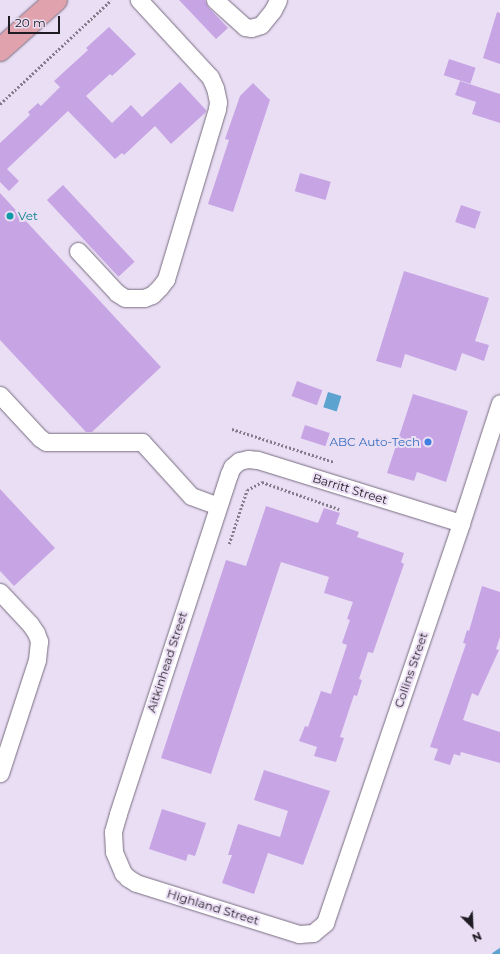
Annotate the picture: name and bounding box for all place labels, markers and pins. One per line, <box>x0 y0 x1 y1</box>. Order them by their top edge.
place label: Vet <box>18 209 38 223</box>
marker: Vet <box>5 211 15 221</box>
place label: ABC Auto-Tech <box>329 435 420 449</box>
marker: ABC Auto-Tech <box>423 437 433 447</box>

